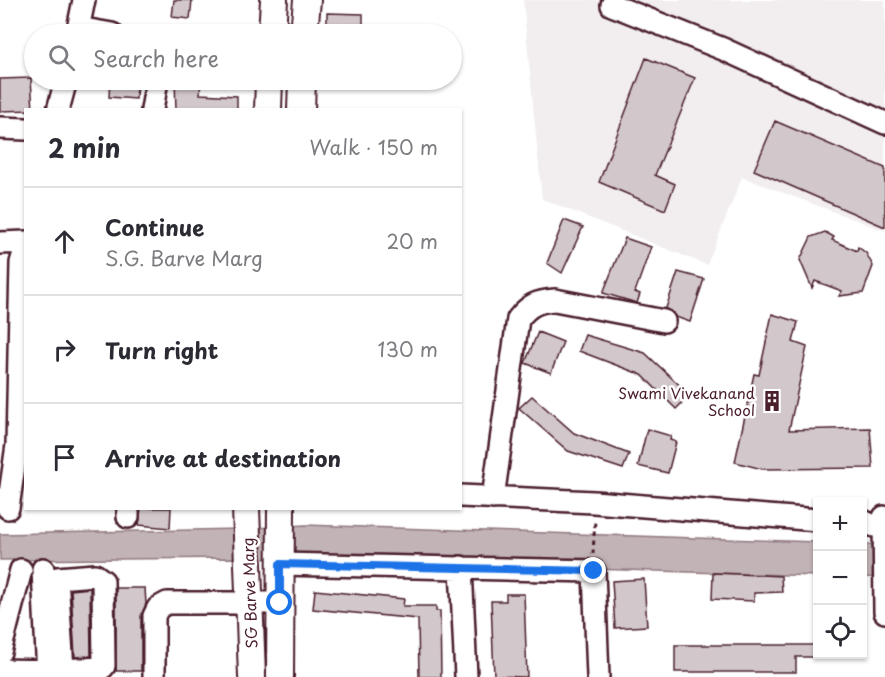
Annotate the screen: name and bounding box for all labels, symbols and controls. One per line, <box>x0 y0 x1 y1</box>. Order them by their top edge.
search box <box>24 24 462 90</box>
icon: search <box>45 41 78 74</box>
text: Search here <box>93 41 219 74</box>
text: 2 min <box>48 128 121 167</box>
text: Walk · 150 m <box>309 132 438 162</box>
text: Continue <box>105 210 204 243</box>
icon: ahead <box>48 225 81 258</box>
text: 20 m <box>386 226 438 256</box>
text: S.G. Barve Marg <box>105 243 263 273</box>
icon: right <box>48 333 81 366</box>
text: Turn right <box>105 333 218 366</box>
text: 130 m <box>378 334 438 364</box>
place label: Swami Vivekanand School <box>618 381 755 421</box>
building icon: Swami Vivekanand School <box>760 389 784 413</box>
icon: arrive <box>48 441 81 474</box>
text: Arrive at destination <box>105 441 341 474</box>
map controls <box>813 497 867 659</box>
button: + <box>813 497 867 551</box>
street label: SG Barve Marg <box>236 537 262 649</box>
button: − <box>813 551 867 605</box>
route end <box>580 557 606 583</box>
route start <box>266 589 292 615</box>
button: locate <box>813 605 867 659</box>

